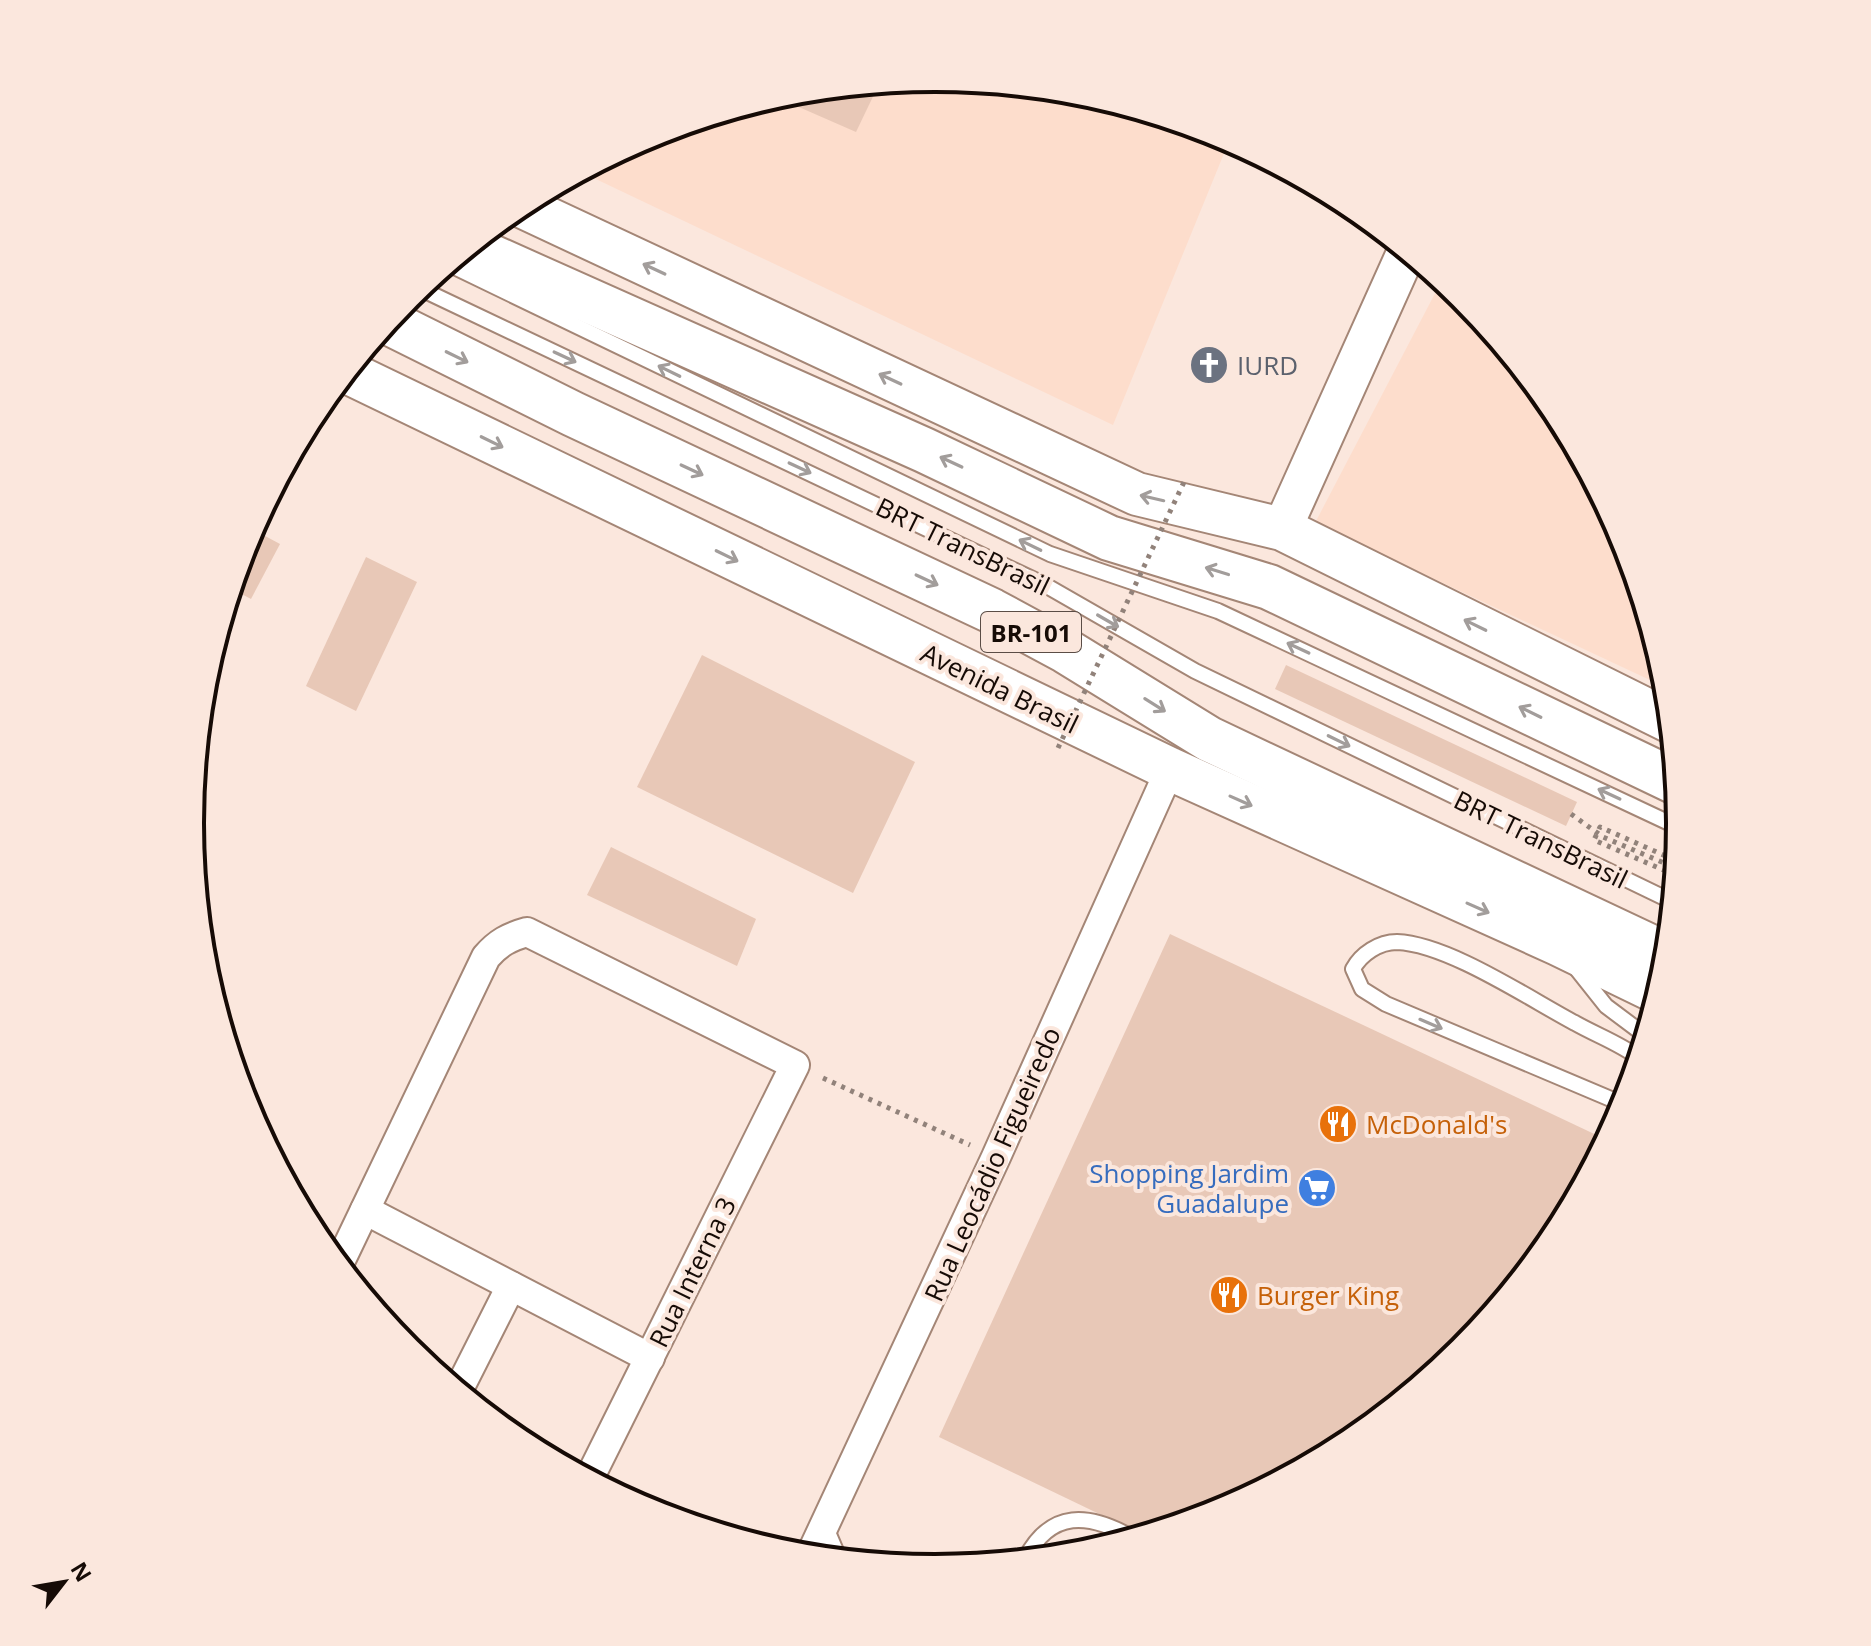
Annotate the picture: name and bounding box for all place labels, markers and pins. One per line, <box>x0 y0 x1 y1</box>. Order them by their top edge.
church icon: IURD <box>1188 344 1230 386</box>
place label: IURD <box>1237 347 1298 383</box>
restaurant icon: McDonald's <box>1317 1103 1359 1145</box>
place label: McDonald's <box>1366 1106 1507 1142</box>
place label: Shopping Jardim Guadalupe <box>1089 1155 1289 1221</box>
supermarket icon: Shopping Jardim Guadalupe <box>1296 1167 1338 1209</box>
restaurant icon: Burger King <box>1208 1274 1250 1316</box>
place label: Burger King <box>1257 1277 1399 1313</box>

